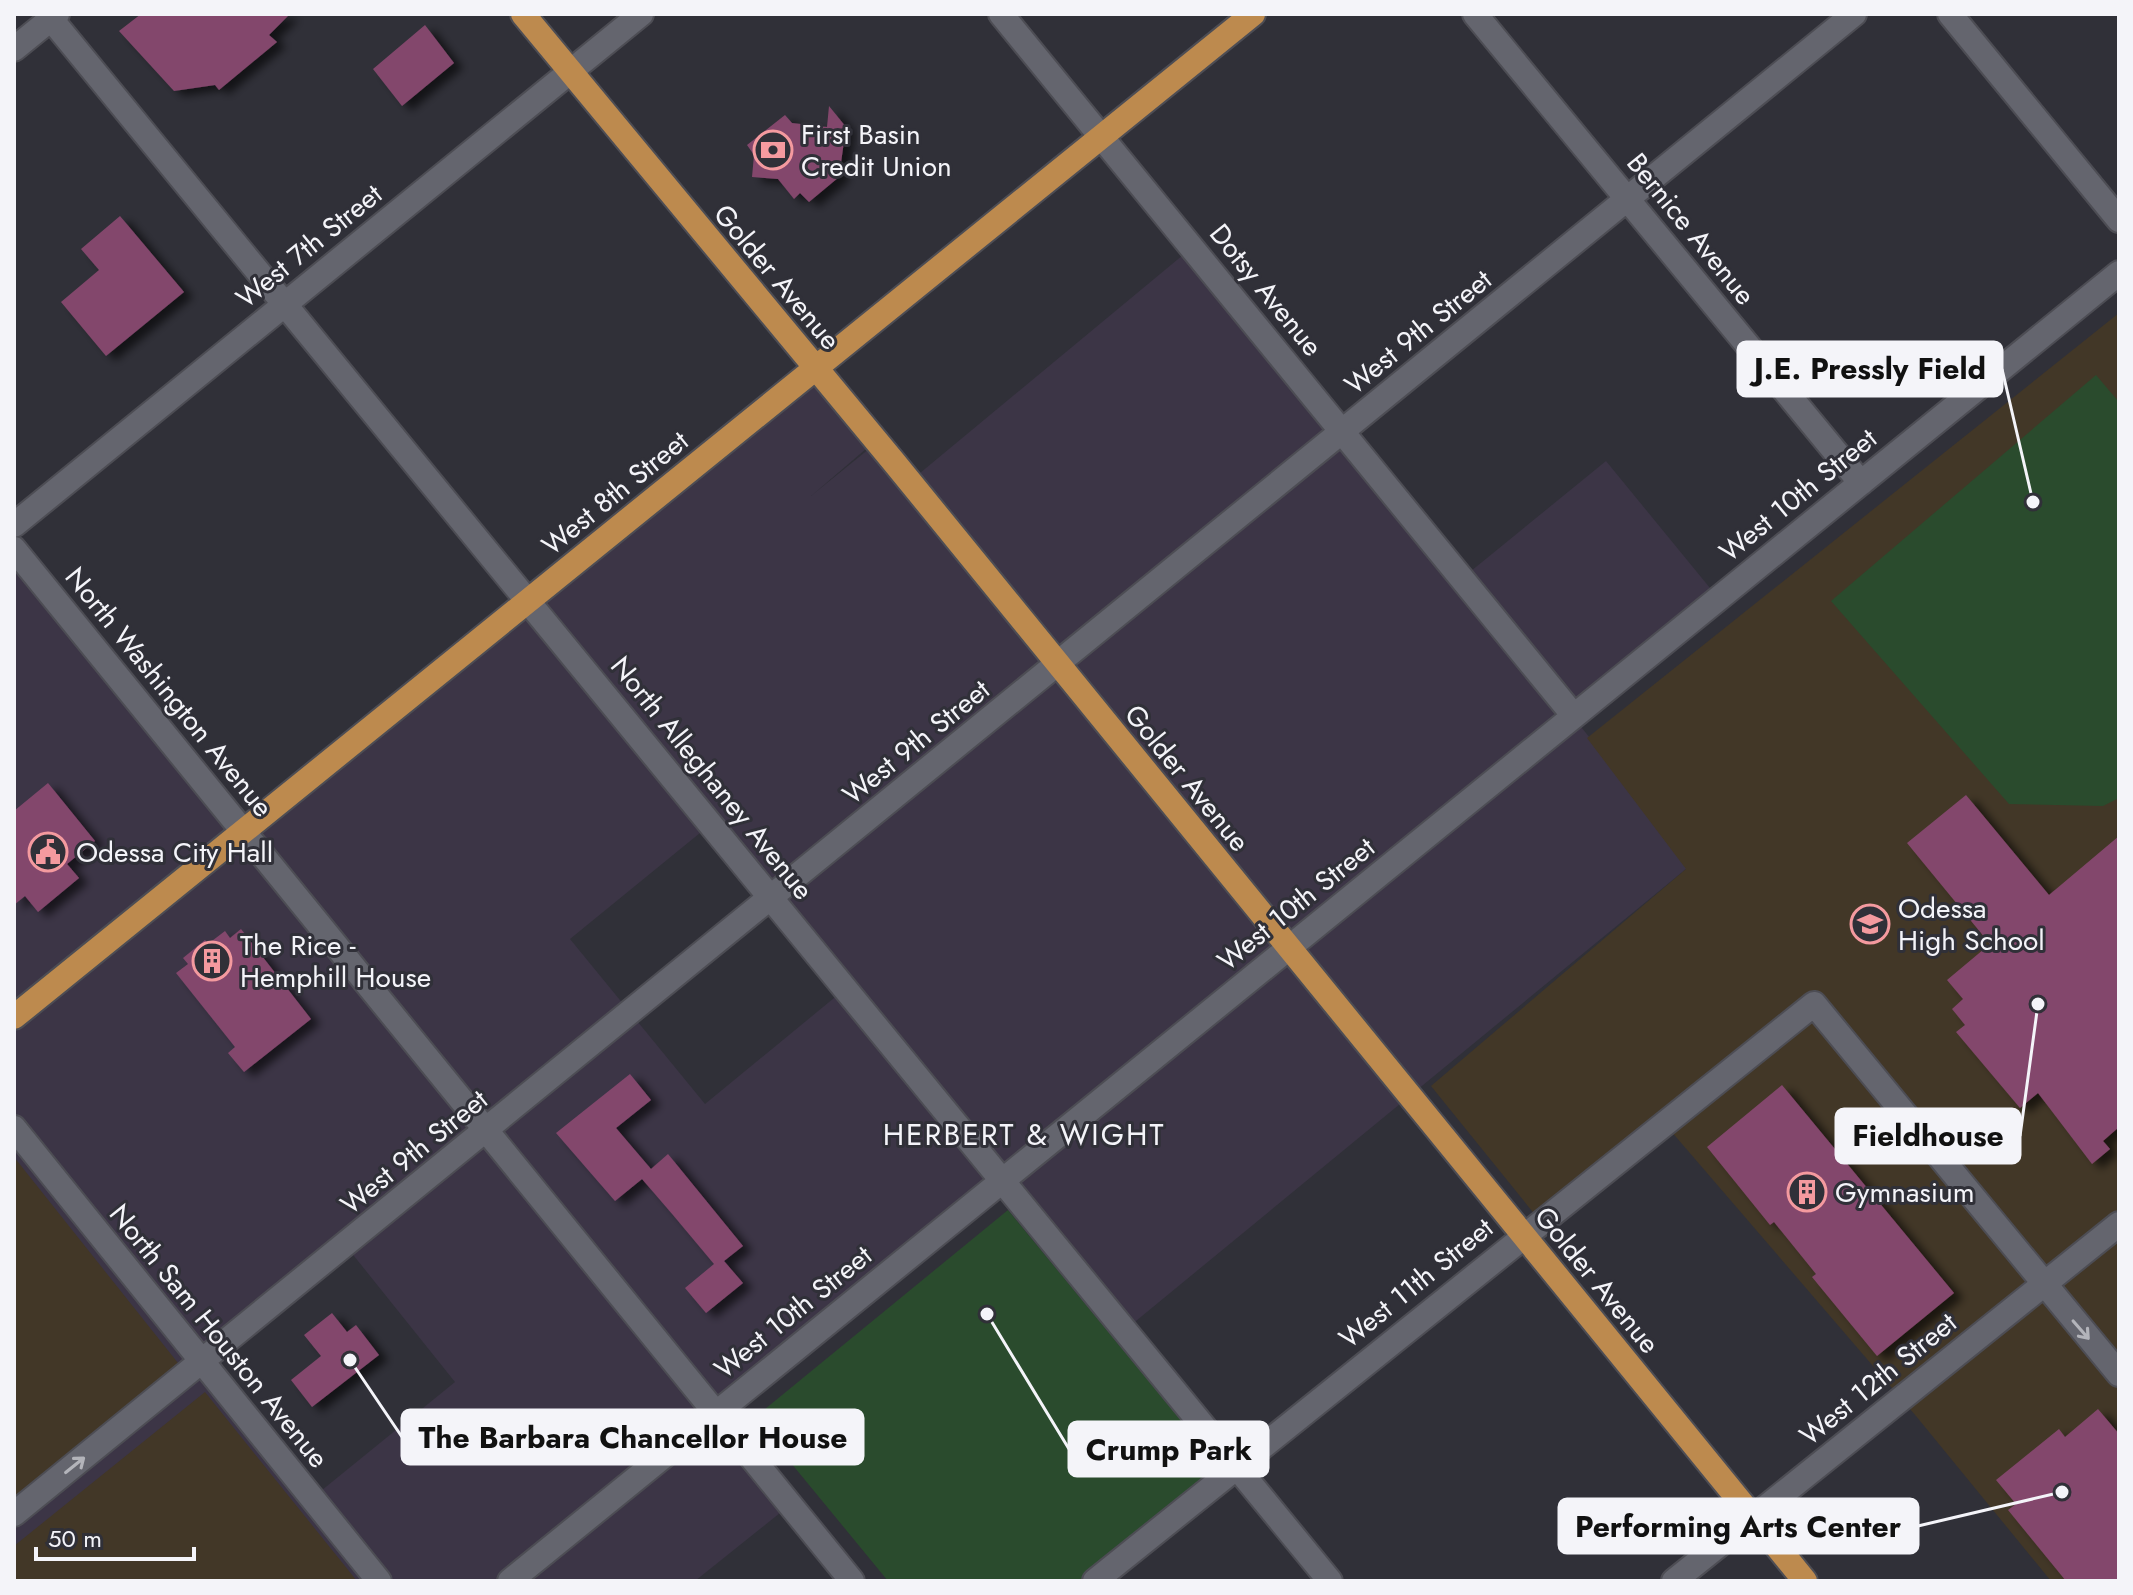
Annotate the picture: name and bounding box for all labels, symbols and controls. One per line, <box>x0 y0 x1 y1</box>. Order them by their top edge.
place label: First Basin Credit Union <box>801 114 952 187</box>
bank icon: First Basin Credit Union <box>752 129 794 171</box>
street label: Bernice Avenue <box>1617 144 1765 314</box>
street label: West 7th Street <box>227 174 391 318</box>
street label: Golder Avenue <box>704 195 850 359</box>
street label: Dotsy Avenue <box>1200 215 1332 365</box>
street label: West 9th Street <box>1336 260 1501 404</box>
callout: J.E. Pressly Field <box>1738 342 2002 396</box>
text: J.E. Pressly Field <box>1749 347 1986 390</box>
street label: West 10th Street <box>1710 418 1886 571</box>
street label: West 8th Street <box>533 421 697 565</box>
street label: North Washington Avenue <box>55 558 283 826</box>
street label: North Alleghaney Avenue <box>601 647 823 909</box>
street label: West 9th Street <box>834 670 999 814</box>
street label: Golder Avenue <box>1115 696 1259 860</box>
street label: West 10th Street <box>1208 827 1384 980</box>
public building icon: Odessa City Hall <box>27 831 69 873</box>
place label: Odessa City Hall <box>76 832 273 873</box>
place label: Odessa High School <box>1898 888 2045 961</box>
school or university icon: Odessa High School <box>1849 903 1891 945</box>
place label: The Rice - Hemphill House <box>240 925 431 998</box>
building icon: The Rice - Hemphill House <box>191 940 233 982</box>
street label: West 9th Street <box>332 1080 497 1224</box>
callout: Fieldhouse <box>1836 1109 2020 1163</box>
district label: HERBERT & WIGHT <box>883 1113 1165 1156</box>
text: Fieldhouse <box>1852 1114 2004 1157</box>
building icon: Gymnasium <box>1786 1171 1828 1213</box>
place label: Gymnasium <box>1835 1172 1975 1213</box>
street label: North Sam Houston Avenue <box>100 1195 338 1477</box>
street label: Golder Avenue <box>1525 1198 1669 1362</box>
street label: West 11th Street <box>1330 1208 1502 1358</box>
street label: West 10th Street <box>705 1235 881 1388</box>
street label: West 12th Street <box>1791 1303 1966 1455</box>
one-way arrow <box>2072 1319 2090 1339</box>
callout: The Barbara Chancellor House <box>402 1410 863 1464</box>
text: The Barbara Chancellor House <box>419 1416 847 1459</box>
callout: Crump Park <box>1069 1422 1268 1476</box>
text: Crump Park <box>1086 1428 1253 1471</box>
one-way arrow <box>64 1456 85 1474</box>
callout: Performing Arts Center <box>1559 1499 1918 1553</box>
text: Performing Arts Center <box>1575 1505 1902 1548</box>
scale bar <box>36 1511 194 1561</box>
text: 50 m <box>48 1521 102 1556</box>

